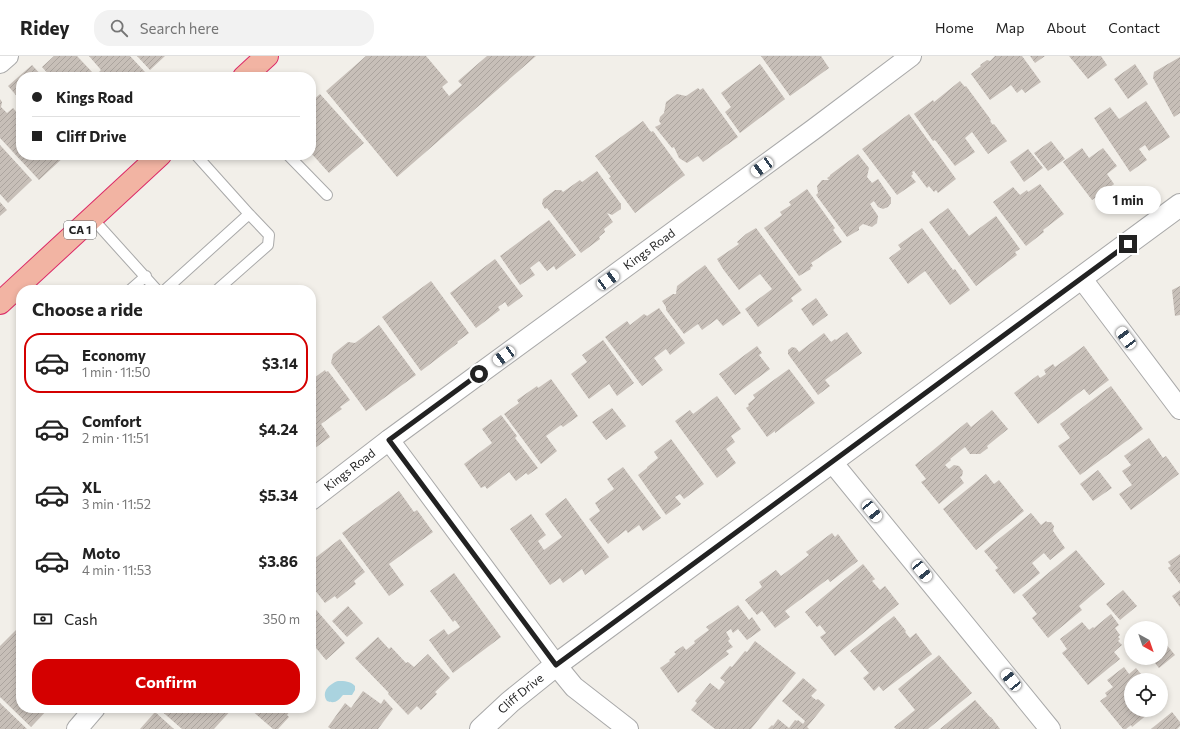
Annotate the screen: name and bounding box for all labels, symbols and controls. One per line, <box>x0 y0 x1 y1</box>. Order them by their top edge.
search box <box>94 10 374 46</box>
text: Ridey <box>20 16 70 39</box>
icon: search <box>108 17 130 39</box>
text: Search here <box>140 19 219 37</box>
text: Home <box>935 19 974 36</box>
text: Map <box>996 19 1024 36</box>
text: About <box>1046 19 1086 36</box>
text: Contact <box>1108 19 1160 36</box>
text: Kings Road <box>56 88 133 106</box>
text: Cliff Drive <box>56 127 126 145</box>
car <box>749 155 775 179</box>
callout: 1 min <box>1095 186 1161 214</box>
text: 1 min <box>1113 192 1143 208</box>
road number: CA 1 <box>64 221 96 239</box>
street label: Kings Road <box>620 225 677 272</box>
route end <box>1119 235 1137 253</box>
car <box>595 268 621 292</box>
text: Choose a ride <box>32 298 143 320</box>
car <box>1114 325 1138 351</box>
car <box>491 344 517 368</box>
icon: car <box>34 345 70 381</box>
text: Economy <box>82 346 146 364</box>
text: $3.14 <box>262 354 298 372</box>
text: 1 min · 11:50 <box>82 364 150 380</box>
route start <box>470 365 488 383</box>
icon: car <box>34 411 70 447</box>
text: Comfort <box>82 412 142 430</box>
text: $4.24 <box>259 420 298 438</box>
text: 2 min · 11:51 <box>82 430 149 446</box>
street label: Kings Road <box>321 445 377 493</box>
icon: car <box>34 477 70 513</box>
text: XL <box>82 478 101 496</box>
text: $5.34 <box>259 486 298 504</box>
text: 3 min · 11:52 <box>82 496 151 512</box>
car <box>860 498 884 524</box>
icon: car <box>34 543 70 579</box>
text: Moto <box>82 544 121 562</box>
text: $3.86 <box>259 552 298 570</box>
car <box>910 558 934 584</box>
text: 4 min · 11:53 <box>82 562 152 578</box>
icon: cash <box>32 608 54 630</box>
text: Cash <box>64 610 98 628</box>
text: 350 m <box>263 611 300 627</box>
north arrow <box>1124 621 1168 665</box>
map controls <box>1124 621 1168 717</box>
button: Confirm <box>32 659 300 705</box>
car <box>999 667 1023 693</box>
street label: Cliff Drive <box>494 670 546 716</box>
button: locate <box>1124 673 1168 717</box>

